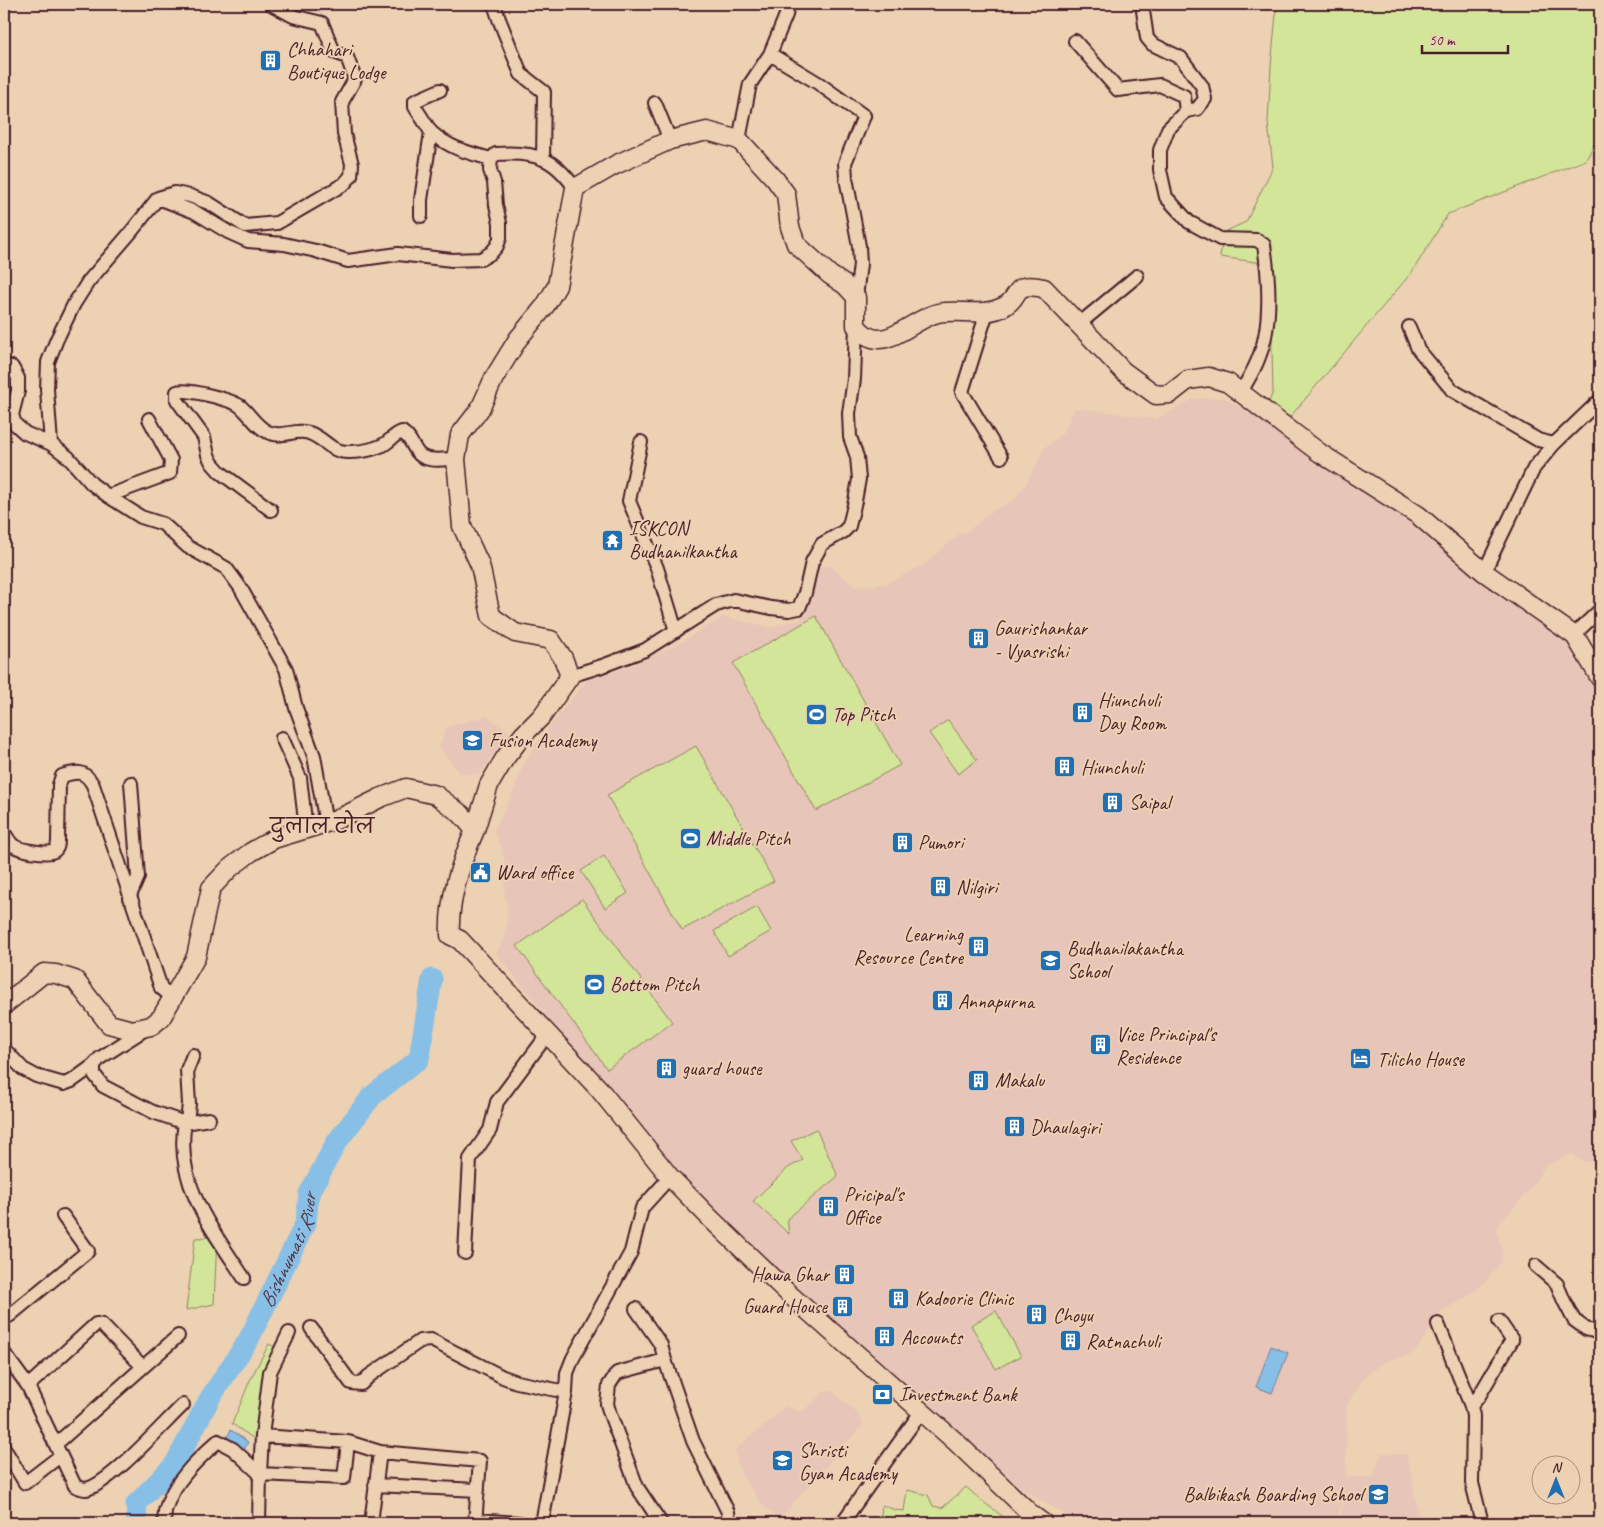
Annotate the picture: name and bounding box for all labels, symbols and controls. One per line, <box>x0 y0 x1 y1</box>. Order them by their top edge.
scale bar <box>1422 22 1508 54</box>
text: 50 m <box>1429 31 1456 50</box>
place label: Chhahari Boutique Lodge <box>287 37 387 85</box>
building icon: Chhahari Boutique Lodge <box>259 49 283 73</box>
place label: ISKCON Budhanilkantha <box>629 516 739 564</box>
temple icon: ISKCON Budhanilkantha <box>601 528 625 552</box>
place label: Gaurishankar - Vyasrishi <box>994 616 1089 664</box>
building icon: Gaurishankar - Vyasrishi <box>966 627 990 651</box>
place label: Hiunchuli Day Room <box>1098 688 1168 736</box>
building icon: Hiunchuli Day Room <box>1070 700 1094 724</box>
sports icon: Top Pitch <box>804 702 828 726</box>
place label: Top Pitch <box>832 702 897 727</box>
school or university icon: Fusion Academy <box>461 728 485 752</box>
place label: Fusion Academy <box>489 728 599 753</box>
building icon: Hiunchuli <box>1053 755 1077 779</box>
place label: Hiunchuli <box>1081 755 1145 780</box>
building icon: Saipal <box>1101 790 1125 814</box>
place label: Saipal <box>1129 790 1174 815</box>
district label: दुलाल टोल <box>269 810 376 842</box>
sports icon: Middle Pitch <box>678 826 702 850</box>
place label: Middle Pitch <box>706 826 791 851</box>
building icon: Pumori <box>890 830 914 854</box>
place label: Pumori <box>918 830 966 855</box>
public building icon: Ward office <box>468 860 492 884</box>
place label: Ward office <box>496 860 575 885</box>
building icon: Nilgiri <box>928 875 952 899</box>
place label: Nilgiri <box>956 875 1000 900</box>
place label: Learning Resource Centre <box>853 922 964 970</box>
building icon: Learning Resource Centre <box>967 934 991 958</box>
place label: Budhanilakantha School <box>1067 936 1185 984</box>
school or university icon: Budhanilakantha School <box>1039 948 1063 972</box>
sports icon: Bottom Pitch <box>582 972 606 996</box>
place label: Bottom Pitch <box>610 972 700 997</box>
building icon: Annapurna <box>930 989 954 1013</box>
place label: Annapurna <box>958 989 1036 1014</box>
place label: Vice Principal's Residence <box>1116 1022 1218 1070</box>
building icon: Vice Principal's Residence <box>1088 1033 1112 1057</box>
hotel icon: Tilicho House <box>1349 1047 1373 1071</box>
place label: Tilicho House <box>1377 1047 1466 1072</box>
building icon: guard house <box>654 1056 678 1080</box>
place label: guard house <box>682 1056 763 1081</box>
building icon: Makalu <box>967 1068 991 1092</box>
place label: Makalu <box>995 1068 1046 1093</box>
building icon: Dhaulagiri <box>1002 1115 1026 1139</box>
place label: Dhaulagiri <box>1030 1115 1103 1140</box>
place label: Pricipal's Office <box>844 1182 906 1230</box>
water label: Bishnumati River <box>253 1188 322 1312</box>
building icon: Pricipal's Office <box>816 1194 840 1218</box>
place label: Hawa Ghar <box>752 1262 831 1287</box>
building icon: Hawa Ghar <box>833 1262 857 1286</box>
building icon: Kadoorie Clinic <box>887 1286 911 1310</box>
place label: Kadoorie Clinic <box>915 1286 1014 1311</box>
place label: Guard House <box>743 1294 828 1319</box>
building icon: Guard House <box>831 1294 855 1318</box>
building icon: Choyu <box>1025 1303 1049 1327</box>
place label: Choyu <box>1053 1303 1095 1328</box>
building icon: Accounts <box>873 1325 897 1349</box>
place label: Accounts <box>901 1325 964 1350</box>
building icon: Ratnachuli <box>1058 1329 1082 1353</box>
place label: Ratnachuli <box>1086 1329 1162 1354</box>
bank icon: Investment Bank <box>871 1382 895 1406</box>
place label: Investment Bank <box>899 1382 1018 1407</box>
place label: Shristi Gyan Academy <box>799 1438 899 1486</box>
school or university icon: Shristi Gyan Academy <box>771 1449 795 1473</box>
north arrow <box>1532 1454 1582 1504</box>
text: N <box>1552 1459 1563 1476</box>
place label: Balbikash Boarding School <box>1184 1482 1367 1507</box>
school or university icon: Balbikash Boarding School <box>1367 1482 1391 1506</box>

